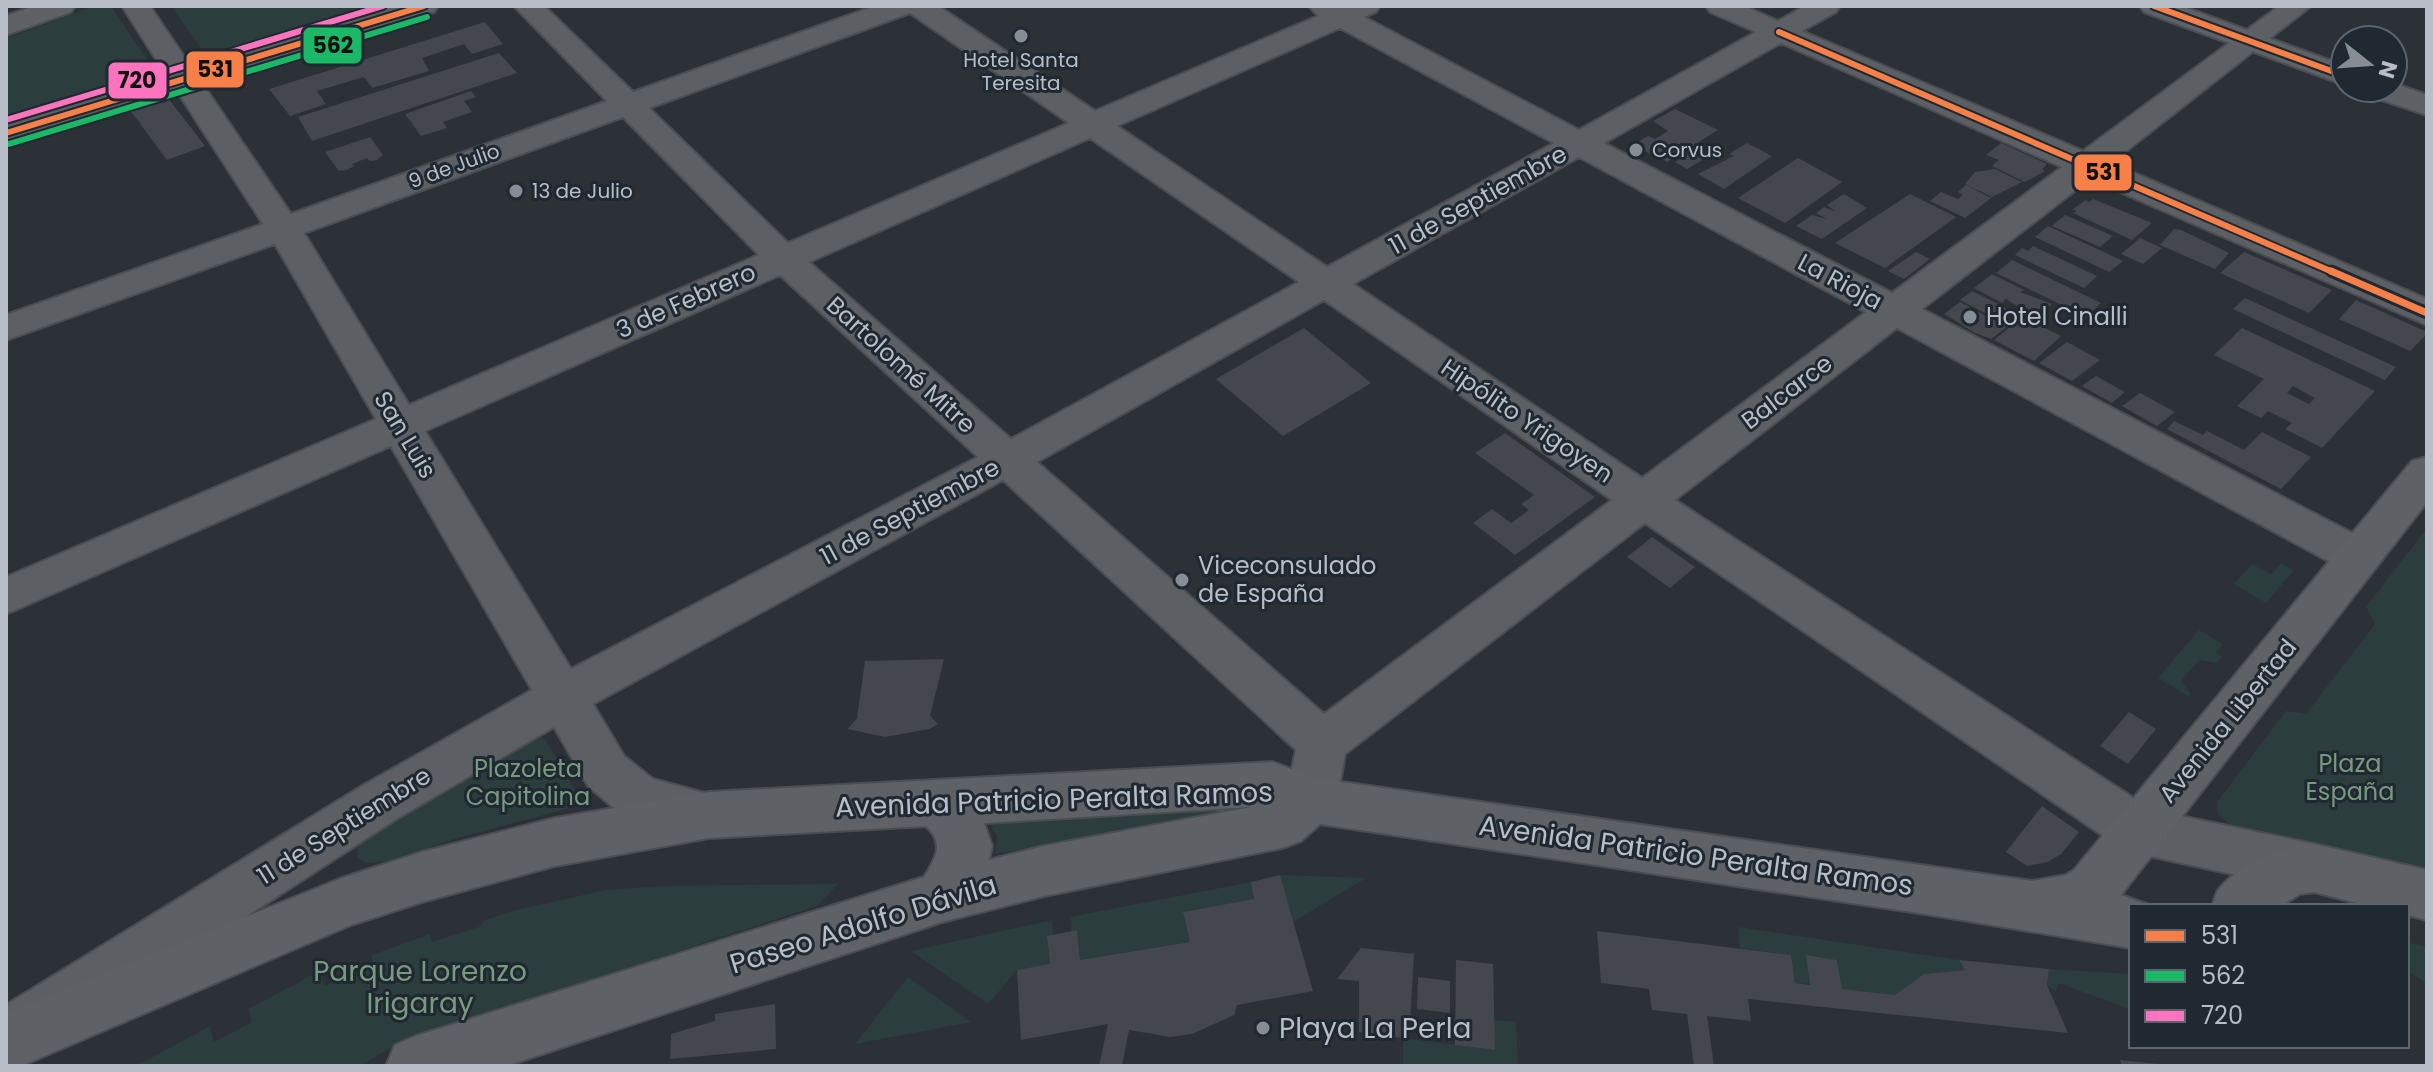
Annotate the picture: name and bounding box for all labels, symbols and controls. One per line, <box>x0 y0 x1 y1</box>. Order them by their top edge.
north arrow <box>2329 24 2409 104</box>
line badge: 562 <box>302 26 363 65</box>
marker: Hotel Santa Teresita <box>1012 27 1030 45</box>
text: 562 <box>313 30 353 61</box>
place label: Hotel Santa Teresita <box>963 46 1079 97</box>
line badge: 531 <box>185 50 245 89</box>
text: 531 <box>197 54 233 85</box>
text: N <box>2370 57 2405 82</box>
line badge: 720 <box>107 61 168 100</box>
text: 720 <box>118 65 156 96</box>
place label: Corvus <box>1652 136 1722 164</box>
street label: 9 de Julio <box>404 137 504 195</box>
street label: 11 de Septiembre <box>1383 137 1573 262</box>
marker: Corvus <box>1627 141 1645 159</box>
line badge: 531 <box>2073 153 2133 192</box>
text: 531 <box>2085 157 2121 188</box>
place label: 13 de Julio <box>532 177 633 205</box>
marker: 13 de Julio <box>507 182 525 200</box>
street label: La Rioja <box>1792 246 1888 317</box>
street label: 3 de Febrero <box>611 255 761 346</box>
street label: Bartolomé Mitre <box>820 289 983 441</box>
place label: Hotel Cinalli <box>1986 300 2128 333</box>
marker: Hotel Cinalli <box>1961 308 1979 326</box>
street label: Balcarce <box>1734 347 1839 437</box>
street label: Hipólito Yrigoyen <box>1435 351 1620 490</box>
street label: San Luis <box>366 385 444 484</box>
street label: 11 de Septiembre <box>814 450 1005 573</box>
place label: Viceconsulado de España <box>1198 549 1376 610</box>
marker: Viceconsulado de España <box>1173 571 1191 589</box>
street label: Avenida Libertad <box>2151 632 2304 810</box>
park label: Plaza España <box>2306 747 2394 808</box>
park label: Plazoleta Capitolina <box>466 752 590 813</box>
street label: 11 de Septiembre <box>251 759 437 892</box>
street label: Avenida Patricio Peralta Ramos <box>835 772 1273 827</box>
street label: Avenida Patricio Peralta Ramos <box>1476 806 1915 905</box>
street label: Paseo Adolfo Dávila <box>725 865 1001 984</box>
legend <box>2129 904 2409 1048</box>
text: 531 <box>2201 919 2238 952</box>
park label: Parque Lorenzo Irigaray <box>313 952 527 1023</box>
text: 562 <box>2201 959 2245 992</box>
text: 720 <box>2201 999 2243 1032</box>
place label: Playa La Perla <box>1279 1009 1472 1048</box>
marker: Playa La Perla <box>1254 1019 1272 1037</box>

